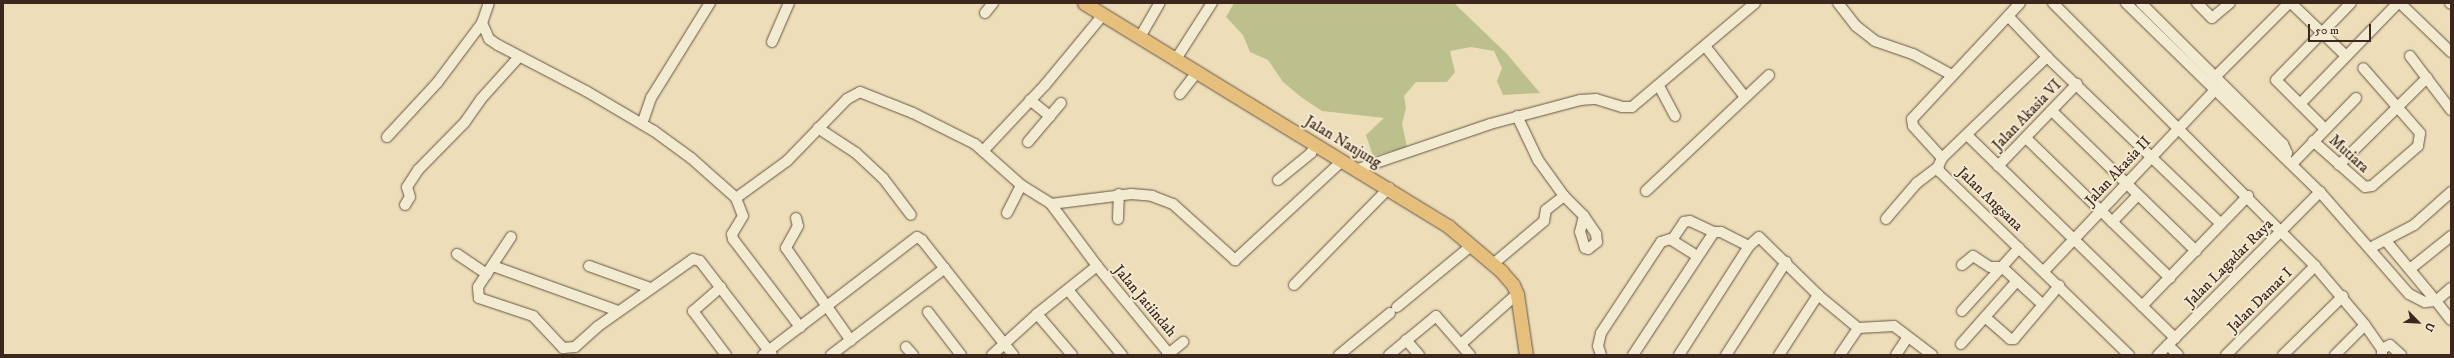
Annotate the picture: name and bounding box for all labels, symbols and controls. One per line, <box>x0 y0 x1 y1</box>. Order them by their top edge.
scale bar <box>2310 16 2373 42</box>
text: 50 m <box>2315 23 2339 38</box>
street label: Jalan Akasia VI <box>1989 76 2065 154</box>
street label: Jalan Nanjung <box>1301 112 1385 172</box>
street label: Mutiara <box>2325 131 2373 177</box>
street label: Jalan Akasia II <box>2081 133 2155 209</box>
street label: Jalan Angsana <box>1953 163 2027 235</box>
street label: Jalan Lagadar Raya <box>2181 215 2277 311</box>
street label: Jalan Jatiindah <box>1110 261 1180 341</box>
street label: Jalan Damar I <box>2224 264 2296 336</box>
north arrow <box>2398 302 2438 342</box>
text: U <box>2421 320 2437 334</box>

